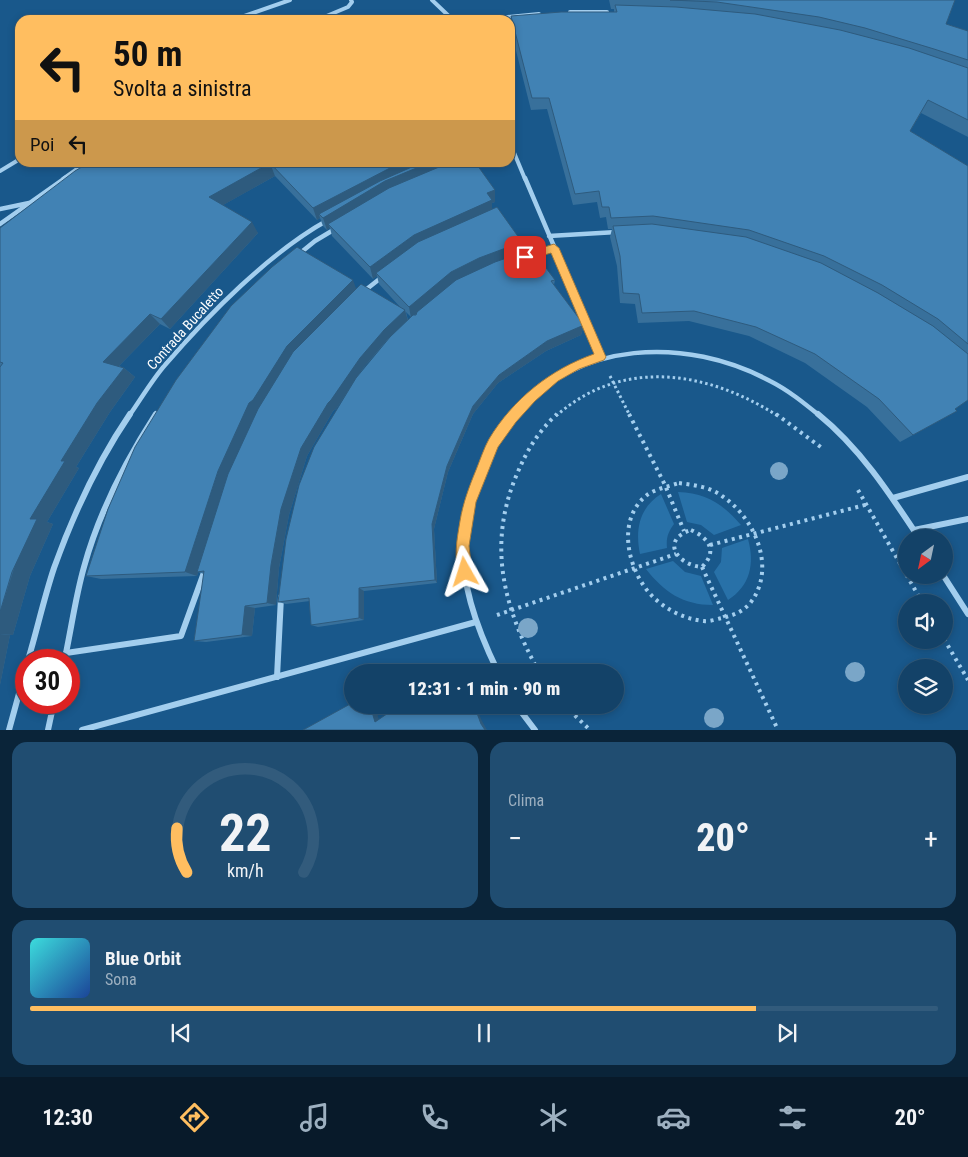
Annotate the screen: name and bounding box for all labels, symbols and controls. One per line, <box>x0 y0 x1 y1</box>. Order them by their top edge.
text: 50 m <box>113 34 182 75</box>
icon: left <box>30 35 95 100</box>
text: Svolta a sinistra <box>113 76 252 101</box>
icon: left <box>64 130 92 158</box>
text: Poi <box>30 133 54 156</box>
pin <box>504 236 546 278</box>
icon: arrive <box>511 243 539 271</box>
street label: Contrada Bucaletto <box>144 283 226 373</box>
north arrow <box>898 529 952 584</box>
map controls <box>898 529 953 714</box>
position arrow <box>438 545 490 597</box>
button: sound <box>898 594 953 649</box>
speed limit sign: 30 <box>15 649 80 714</box>
button: layers <box>898 659 953 714</box>
text: 12:31 · 1 min · 90 m <box>408 677 560 700</box>
text: Clima <box>508 791 544 810</box>
text: 22 <box>219 803 271 864</box>
text: 20° <box>696 816 750 860</box>
text: − <box>508 822 522 855</box>
text: + <box>924 822 938 855</box>
text: km/h <box>227 860 263 881</box>
text: Blue Orbit <box>105 947 181 970</box>
text: Sona <box>105 970 137 989</box>
icon: previous <box>167 1019 195 1047</box>
icon: pause <box>470 1019 498 1047</box>
icon: next <box>773 1019 801 1047</box>
icon: directions <box>177 1100 212 1135</box>
icon: music <box>297 1100 332 1135</box>
icon: phone <box>417 1100 452 1135</box>
icon: climate <box>536 1100 571 1135</box>
icon: car <box>656 1100 691 1135</box>
icon: filters <box>775 1100 810 1135</box>
text: 12:30 <box>42 1105 93 1130</box>
text: 20° <box>895 1105 926 1130</box>

